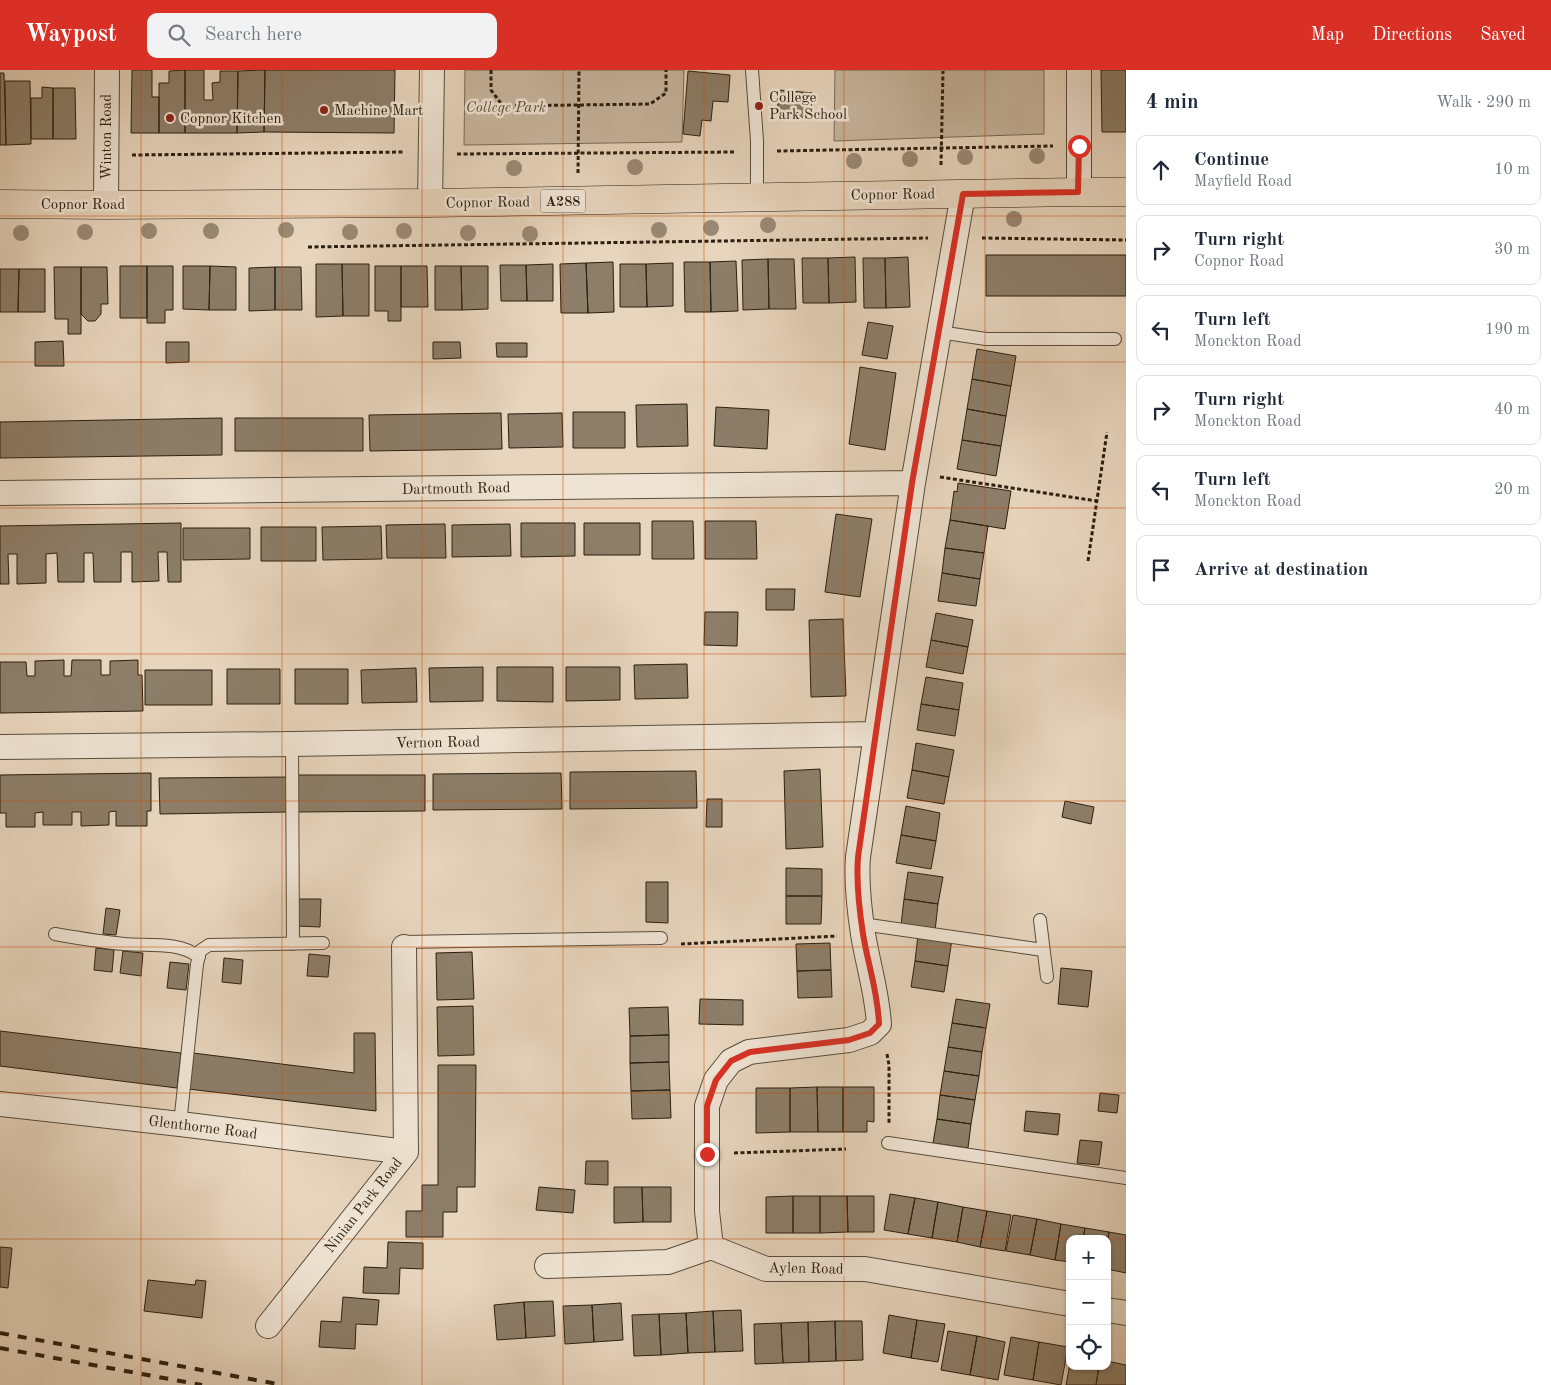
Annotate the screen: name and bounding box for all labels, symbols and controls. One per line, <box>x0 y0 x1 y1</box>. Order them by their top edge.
search box <box>147 13 497 58</box>
icon: search <box>165 21 193 49</box>
text: Waypost <box>25 23 117 47</box>
text: Search here <box>205 26 302 45</box>
text: Map <box>1311 26 1344 44</box>
text: Directions <box>1372 26 1452 44</box>
text: Saved <box>1480 26 1526 44</box>
place label: College Park School <box>769 91 847 123</box>
text: 4 min <box>1146 92 1199 113</box>
street label: Winton Road <box>100 94 115 180</box>
text: Walk · 290 m <box>1436 95 1531 111</box>
marker: College Park School <box>753 100 765 112</box>
park label: College Park <box>466 101 546 116</box>
marker: Machine Mart <box>318 104 330 116</box>
place label: Machine Mart <box>334 104 423 119</box>
marker: Copnor Kitchen <box>164 112 176 124</box>
place label: Copnor Kitchen <box>180 112 282 127</box>
route start <box>1068 135 1091 158</box>
text: Continue <box>1194 151 1269 170</box>
icon: ahead <box>1147 156 1175 184</box>
text: 10 m <box>1494 162 1530 178</box>
text: Mayfield Road <box>1194 174 1292 190</box>
street label: Copnor Road <box>851 187 936 204</box>
road number: A288 <box>540 190 586 212</box>
street label: Copnor Road <box>446 195 531 212</box>
street label: Copnor Road <box>41 198 125 213</box>
text: Turn right <box>1194 231 1284 250</box>
icon: right <box>1147 236 1175 264</box>
text: 30 m <box>1494 242 1530 258</box>
text: Copnor Road <box>1194 254 1284 270</box>
text: Turn left <box>1194 311 1271 330</box>
icon: left <box>1147 316 1175 344</box>
text: 190 m <box>1485 322 1530 338</box>
text: Monckton Road <box>1194 334 1302 350</box>
text: Turn right <box>1194 391 1284 410</box>
icon: right <box>1147 396 1175 424</box>
text: 40 m <box>1494 402 1530 418</box>
text: Monckton Road <box>1194 414 1302 430</box>
text: Turn left <box>1194 471 1271 490</box>
icon: left <box>1147 476 1175 504</box>
street label: Dartmouth Road <box>401 481 511 498</box>
text: 20 m <box>1494 482 1530 498</box>
text: Monckton Road <box>1194 494 1302 510</box>
icon: arrive <box>1147 556 1175 584</box>
text: Arrive at destination <box>1194 561 1368 580</box>
street label: Vernon Road <box>396 735 481 752</box>
street label: Glenthorne Road <box>148 1114 258 1143</box>
route end <box>696 1143 719 1166</box>
street label: Ninian Park Road <box>323 1155 406 1256</box>
map controls <box>1066 1235 1111 1370</box>
button: + <box>1066 1235 1111 1280</box>
street label: Aylen Road <box>768 1261 844 1278</box>
button: − <box>1066 1280 1111 1325</box>
button: locate <box>1066 1325 1111 1370</box>

